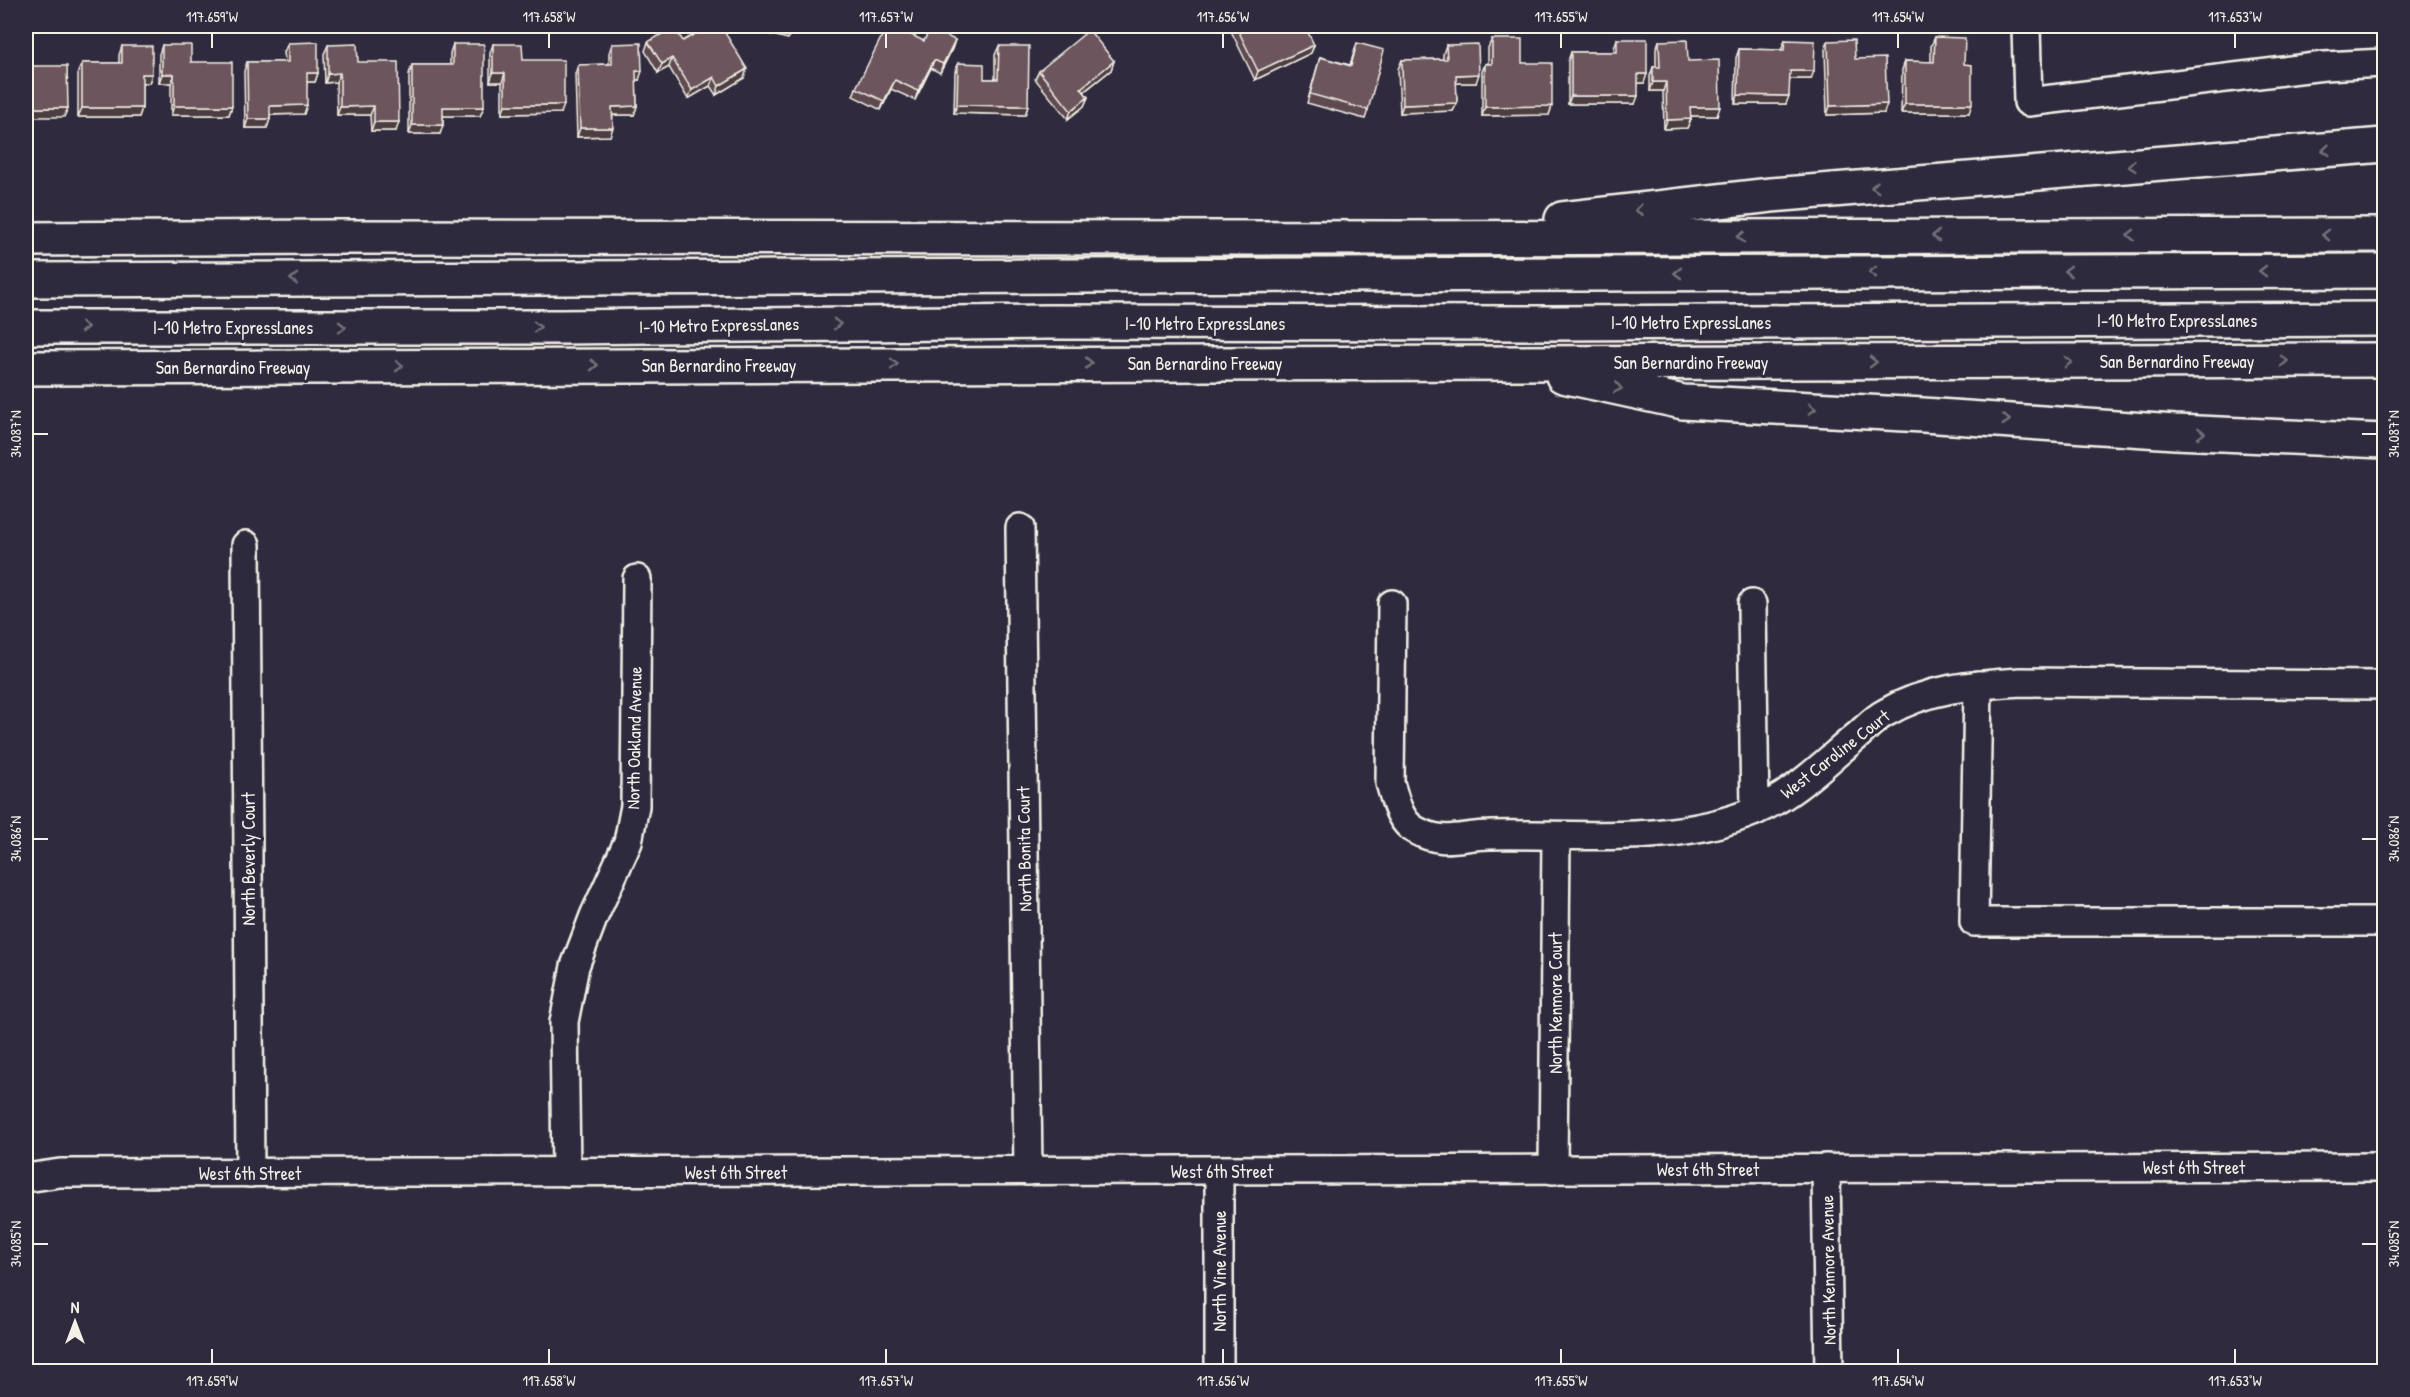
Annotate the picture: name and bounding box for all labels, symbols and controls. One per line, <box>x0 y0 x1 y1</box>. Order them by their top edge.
text: 117.659°W <box>186 6 239 27</box>
text: 117.658°W <box>522 6 576 27</box>
text: 117.657°W <box>859 6 914 27</box>
text: 117.656°W <box>1197 6 1250 27</box>
text: 117.655°W <box>1535 6 1588 27</box>
text: 117.654°W <box>1872 6 1925 27</box>
text: 117.653°W <box>2208 6 2262 27</box>
one-way arrow <box>2322 143 2331 156</box>
one-way arrow <box>2127 159 2136 172</box>
one-way arrow <box>1870 181 1879 194</box>
one-way arrow <box>1634 204 1644 216</box>
one-way arrow <box>2127 229 2136 241</box>
one-way arrow <box>2322 229 2331 241</box>
one-way arrow <box>1932 230 1941 242</box>
one-way arrow <box>1737 231 1746 243</box>
one-way arrow <box>2064 265 2073 277</box>
one-way arrow <box>2259 265 2268 277</box>
one-way arrow <box>1869 266 1878 278</box>
one-way arrow <box>1674 267 1683 279</box>
one-way arrow <box>290 273 299 285</box>
street label: I-10 Metro ExpressLanes <box>2097 308 2257 333</box>
street label: I-10 Metro ExpressLanes <box>1611 310 1771 335</box>
street label: I-10 Metro ExpressLanes <box>639 311 799 339</box>
street label: I-10 Metro ExpressLanes <box>1125 311 1285 336</box>
street label: I-10 Metro ExpressLanes <box>153 315 313 340</box>
one-way arrow <box>832 318 841 330</box>
one-way arrow <box>79 321 88 333</box>
one-way arrow <box>337 321 346 333</box>
one-way arrow <box>532 321 541 333</box>
street label: San Bernardino Freeway <box>2100 349 2255 374</box>
street label: San Bernardino Freeway <box>1614 350 1769 375</box>
street label: San Bernardino Freeway <box>1128 351 1283 376</box>
street label: San Bernardino Freeway <box>642 353 797 378</box>
street label: San Bernardino Freeway <box>156 355 311 380</box>
one-way arrow <box>2280 355 2289 367</box>
one-way arrow <box>1869 356 1878 368</box>
one-way arrow <box>2064 356 2073 368</box>
one-way arrow <box>1084 357 1093 369</box>
one-way arrow <box>889 358 898 370</box>
one-way arrow <box>589 359 598 371</box>
one-way arrow <box>394 360 403 372</box>
one-way arrow <box>1613 381 1623 394</box>
one-way arrow <box>1807 402 1816 415</box>
text: 34.087°N <box>5 410 26 458</box>
text: 34.087°N <box>2383 410 2404 458</box>
one-way arrow <box>2002 413 2011 426</box>
one-way arrow <box>2197 426 2206 439</box>
street label: North Oakland Avenue <box>620 666 648 810</box>
street label: West Caroline Court <box>1775 703 1895 805</box>
street label: North Bonita Court <box>1010 785 1038 912</box>
street label: North Beverly Court <box>236 792 261 926</box>
text: 34.086°N <box>5 816 26 862</box>
text: 34.086°N <box>2383 816 2404 862</box>
street label: North Kenmore Court <box>1543 931 1568 1074</box>
street label: West 6th Street <box>2143 1155 2246 1180</box>
street label: West 6th Street <box>1657 1157 1760 1182</box>
street label: West 6th Street <box>1171 1159 1274 1184</box>
street label: West 6th Street <box>685 1160 788 1185</box>
street label: West 6th Street <box>199 1161 302 1186</box>
street label: North Kenmore Avenue <box>1814 1195 1842 1345</box>
street label: North Vine Avenue <box>1207 1211 1232 1331</box>
text: 34.085°N <box>5 1221 26 1267</box>
text: 34.085°N <box>2383 1221 2404 1267</box>
north arrow <box>45 1292 105 1352</box>
text: N <box>71 1296 80 1318</box>
text: 117.659°W <box>186 1370 239 1391</box>
text: 117.658°W <box>522 1370 576 1391</box>
text: 117.657°W <box>859 1370 914 1391</box>
text: 117.656°W <box>1197 1370 1250 1391</box>
text: 117.655°W <box>1535 1370 1588 1391</box>
text: 117.654°W <box>1872 1370 1925 1391</box>
text: 117.653°W <box>2208 1370 2262 1391</box>

